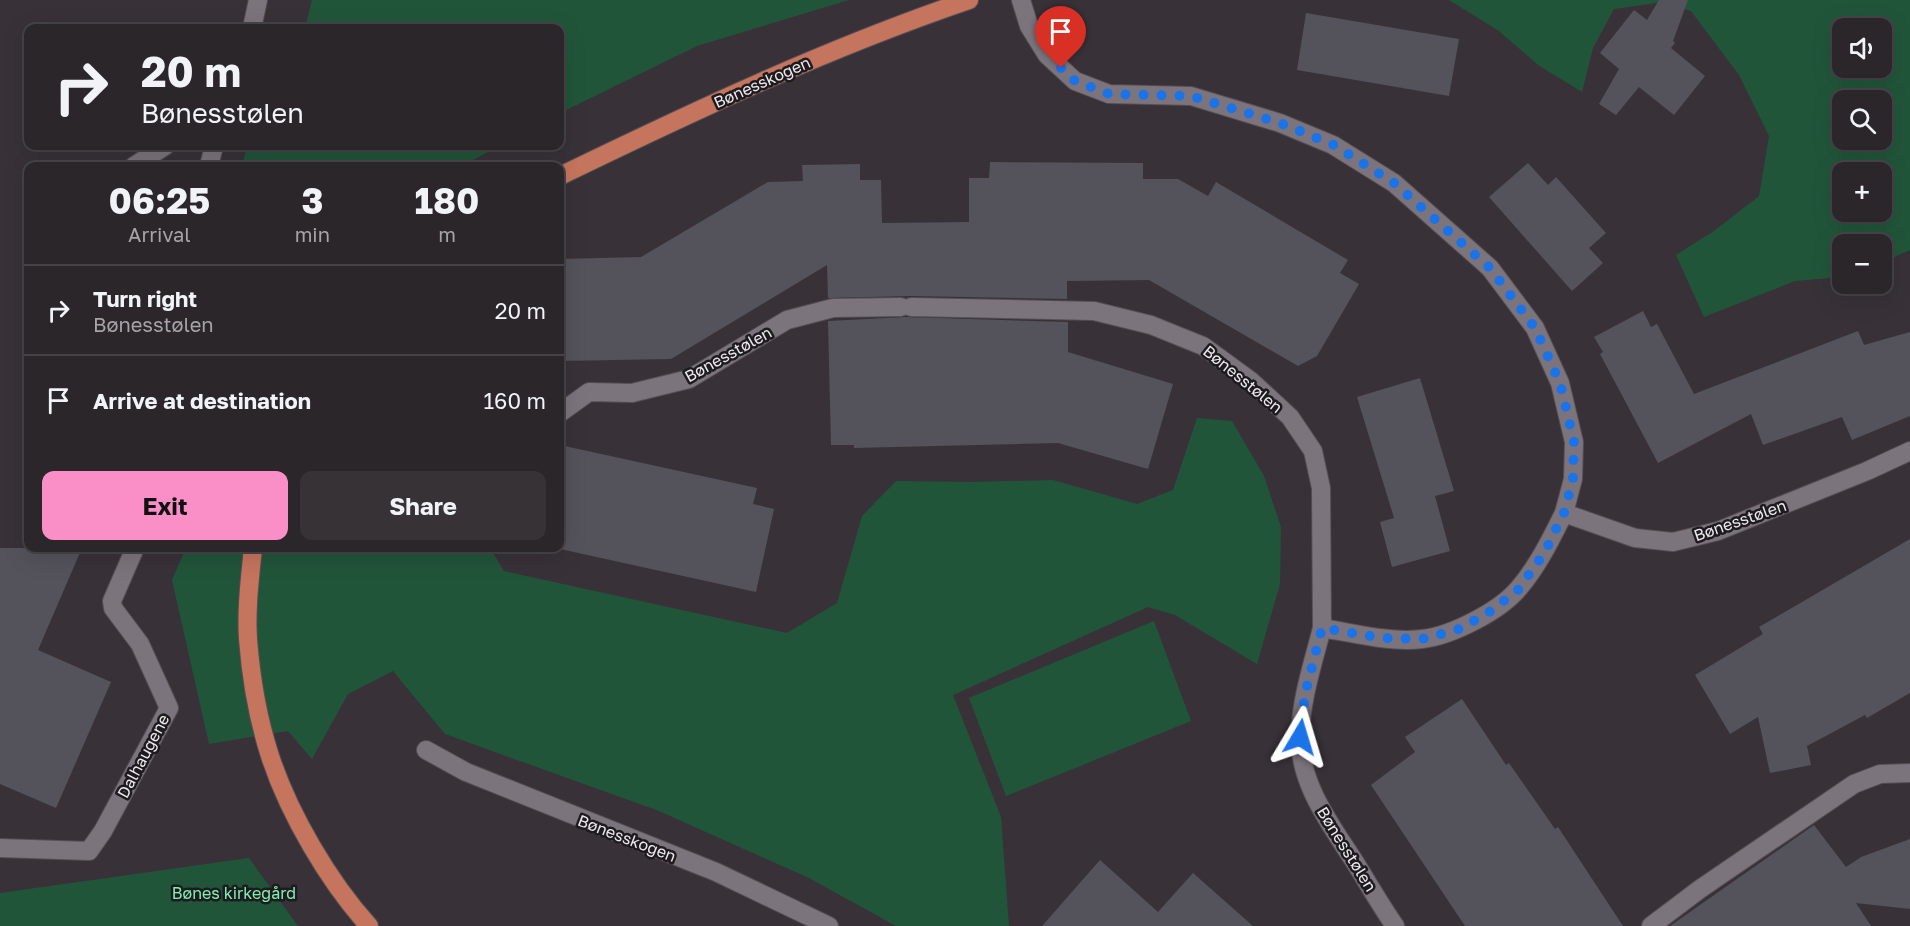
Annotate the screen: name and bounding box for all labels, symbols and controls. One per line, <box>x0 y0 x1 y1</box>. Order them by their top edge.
pin <box>1035 6 1086 68</box>
icon: arrive <box>1044 15 1077 48</box>
map controls <box>1832 18 1892 294</box>
button: sound <box>1832 18 1892 78</box>
text: 20 m <box>141 46 241 96</box>
icon: right <box>42 48 120 126</box>
street label: Bønesskogen <box>711 52 813 112</box>
button: search <box>1832 90 1892 150</box>
text: Bønesstølen <box>141 97 304 129</box>
button: + <box>1832 162 1892 222</box>
text: 06:25 <box>108 179 210 222</box>
text: 3 <box>301 179 323 222</box>
text: 180 <box>415 179 480 222</box>
text: Arrival <box>128 222 191 246</box>
text: min <box>295 222 330 246</box>
text: m <box>438 222 456 246</box>
button: − <box>1832 234 1892 294</box>
text: Turn right <box>93 285 197 312</box>
icon: right <box>42 294 75 327</box>
text: 20 m <box>495 297 546 324</box>
text: Bønesstølen <box>93 312 214 336</box>
street label: Bønesstølen <box>681 322 775 386</box>
street label: Bønesstølen <box>1199 341 1287 417</box>
icon: arrive <box>42 384 75 417</box>
text: Arrive at destination <box>93 387 311 414</box>
text: 160 m <box>483 387 546 414</box>
button: Exit <box>42 471 288 540</box>
button: Share <box>300 471 546 540</box>
street label: Bønesstølen <box>1691 495 1789 545</box>
position arrow <box>1268 705 1332 769</box>
street label: Dalhaugene <box>113 711 173 801</box>
street label: Bønesstølen <box>1313 803 1381 895</box>
street label: Bønesskogen <box>575 810 679 866</box>
park label: Bønes kirkegård <box>172 883 296 903</box>

